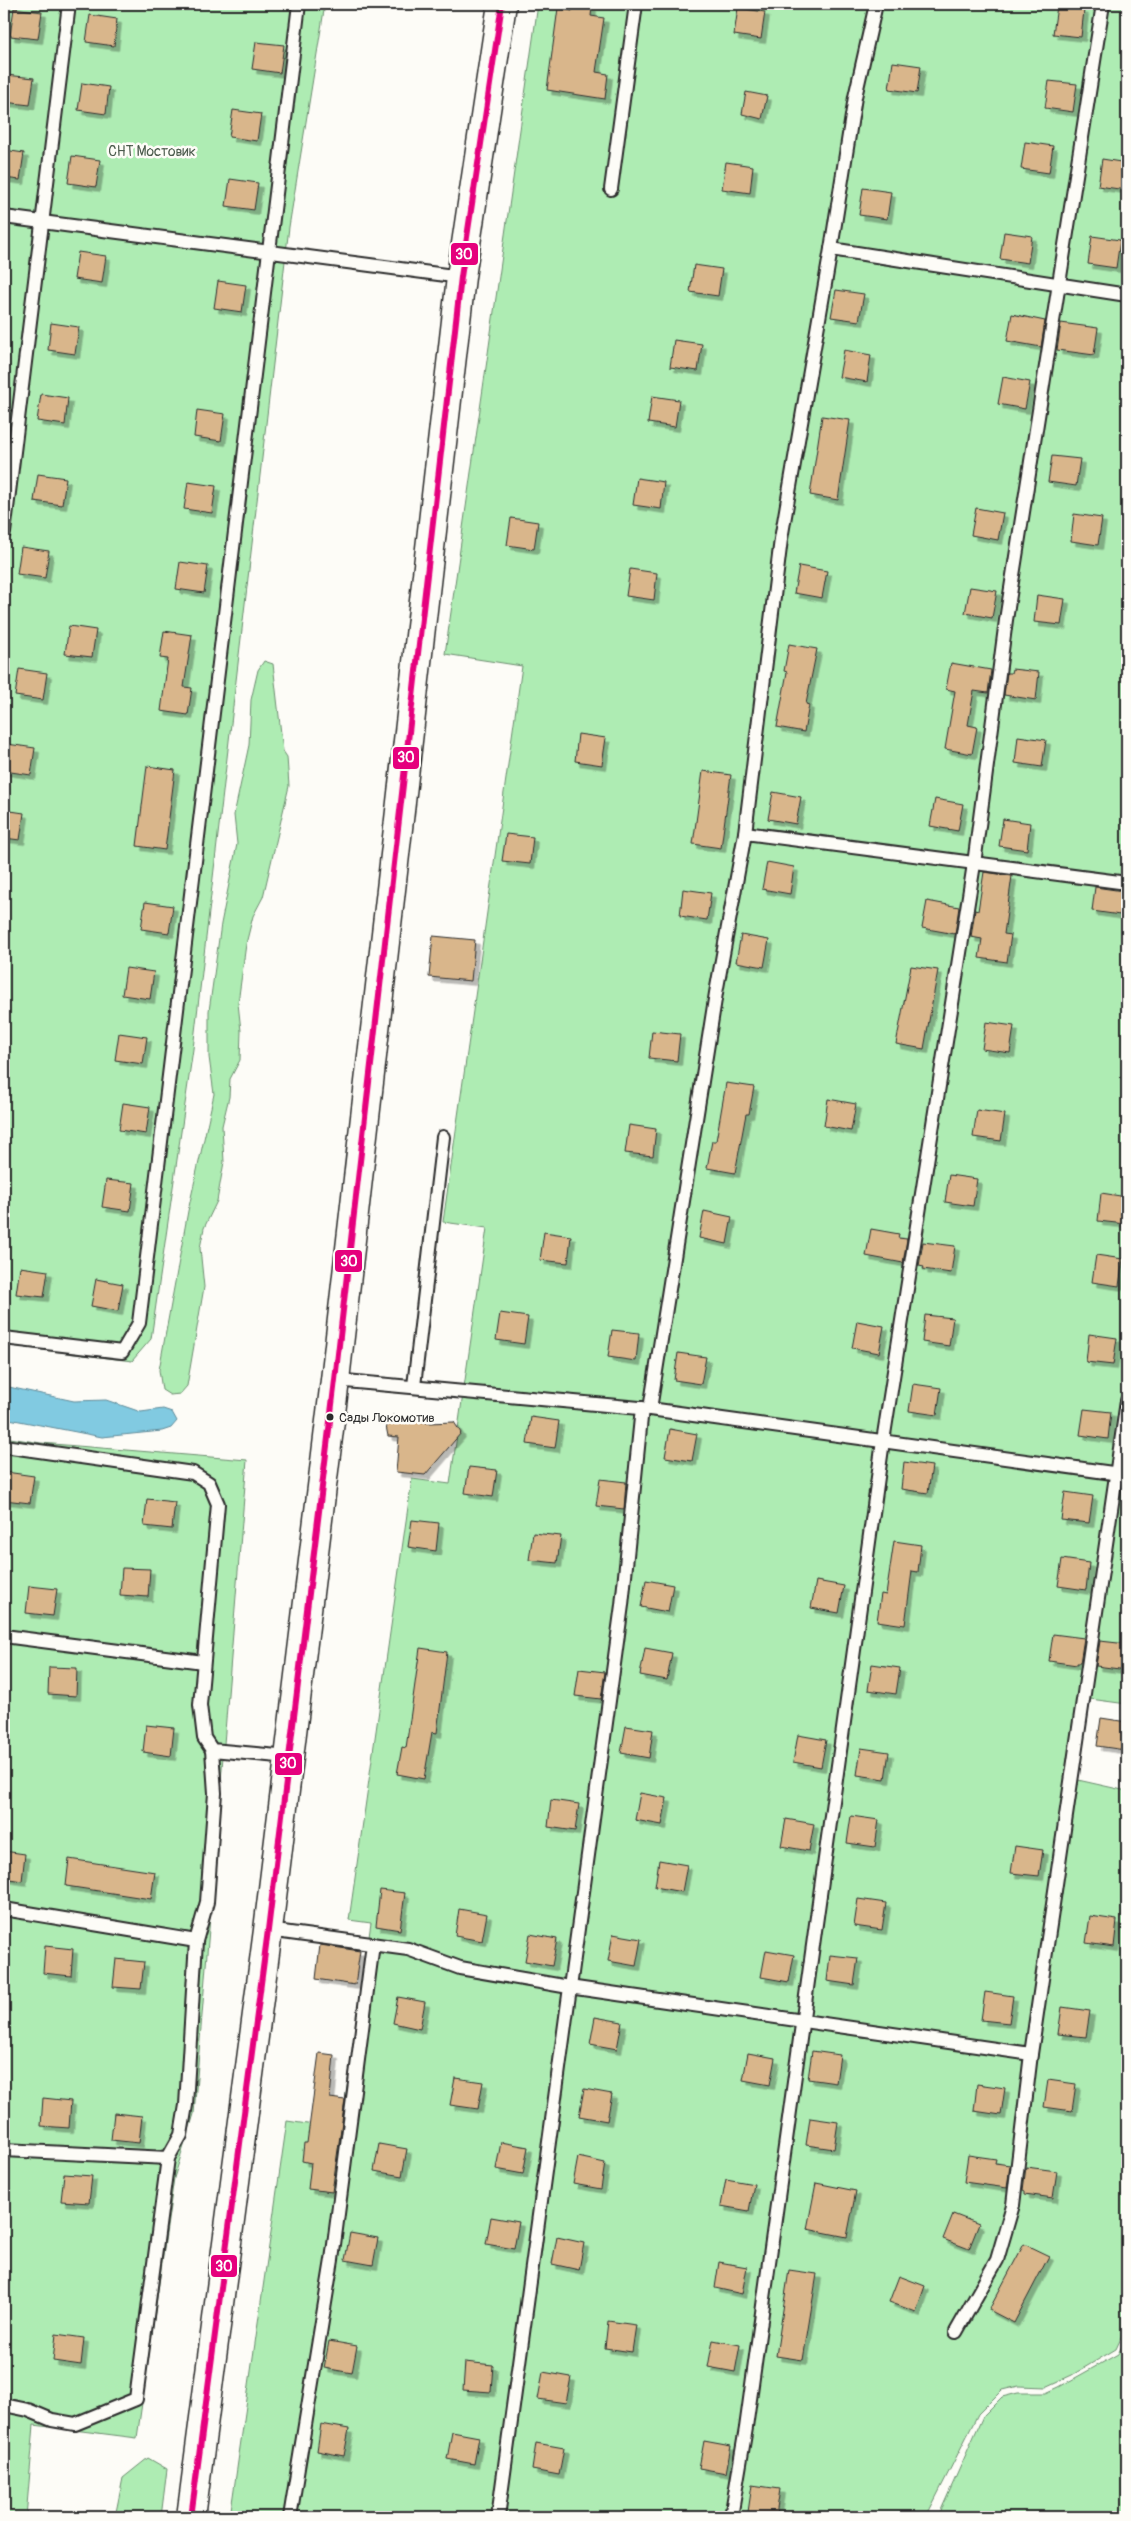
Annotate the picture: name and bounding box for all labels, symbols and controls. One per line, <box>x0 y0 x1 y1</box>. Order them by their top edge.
park label: СНТ Мостовик <box>108 143 196 160</box>
line badge: 30 <box>450 242 479 266</box>
text: 30 <box>455 246 473 263</box>
line badge: 30 <box>392 746 420 770</box>
text: 30 <box>397 749 415 766</box>
line badge: 30 <box>334 1249 363 1273</box>
text: 30 <box>340 1253 358 1270</box>
place label: Сады Локомотив <box>339 1410 435 1426</box>
marker: Сады Локомотив <box>325 1412 335 1422</box>
line badge: 30 <box>274 1752 303 1776</box>
text: 30 <box>279 1755 297 1772</box>
line badge: 30 <box>210 2254 238 2278</box>
text: 30 <box>215 2258 233 2275</box>

